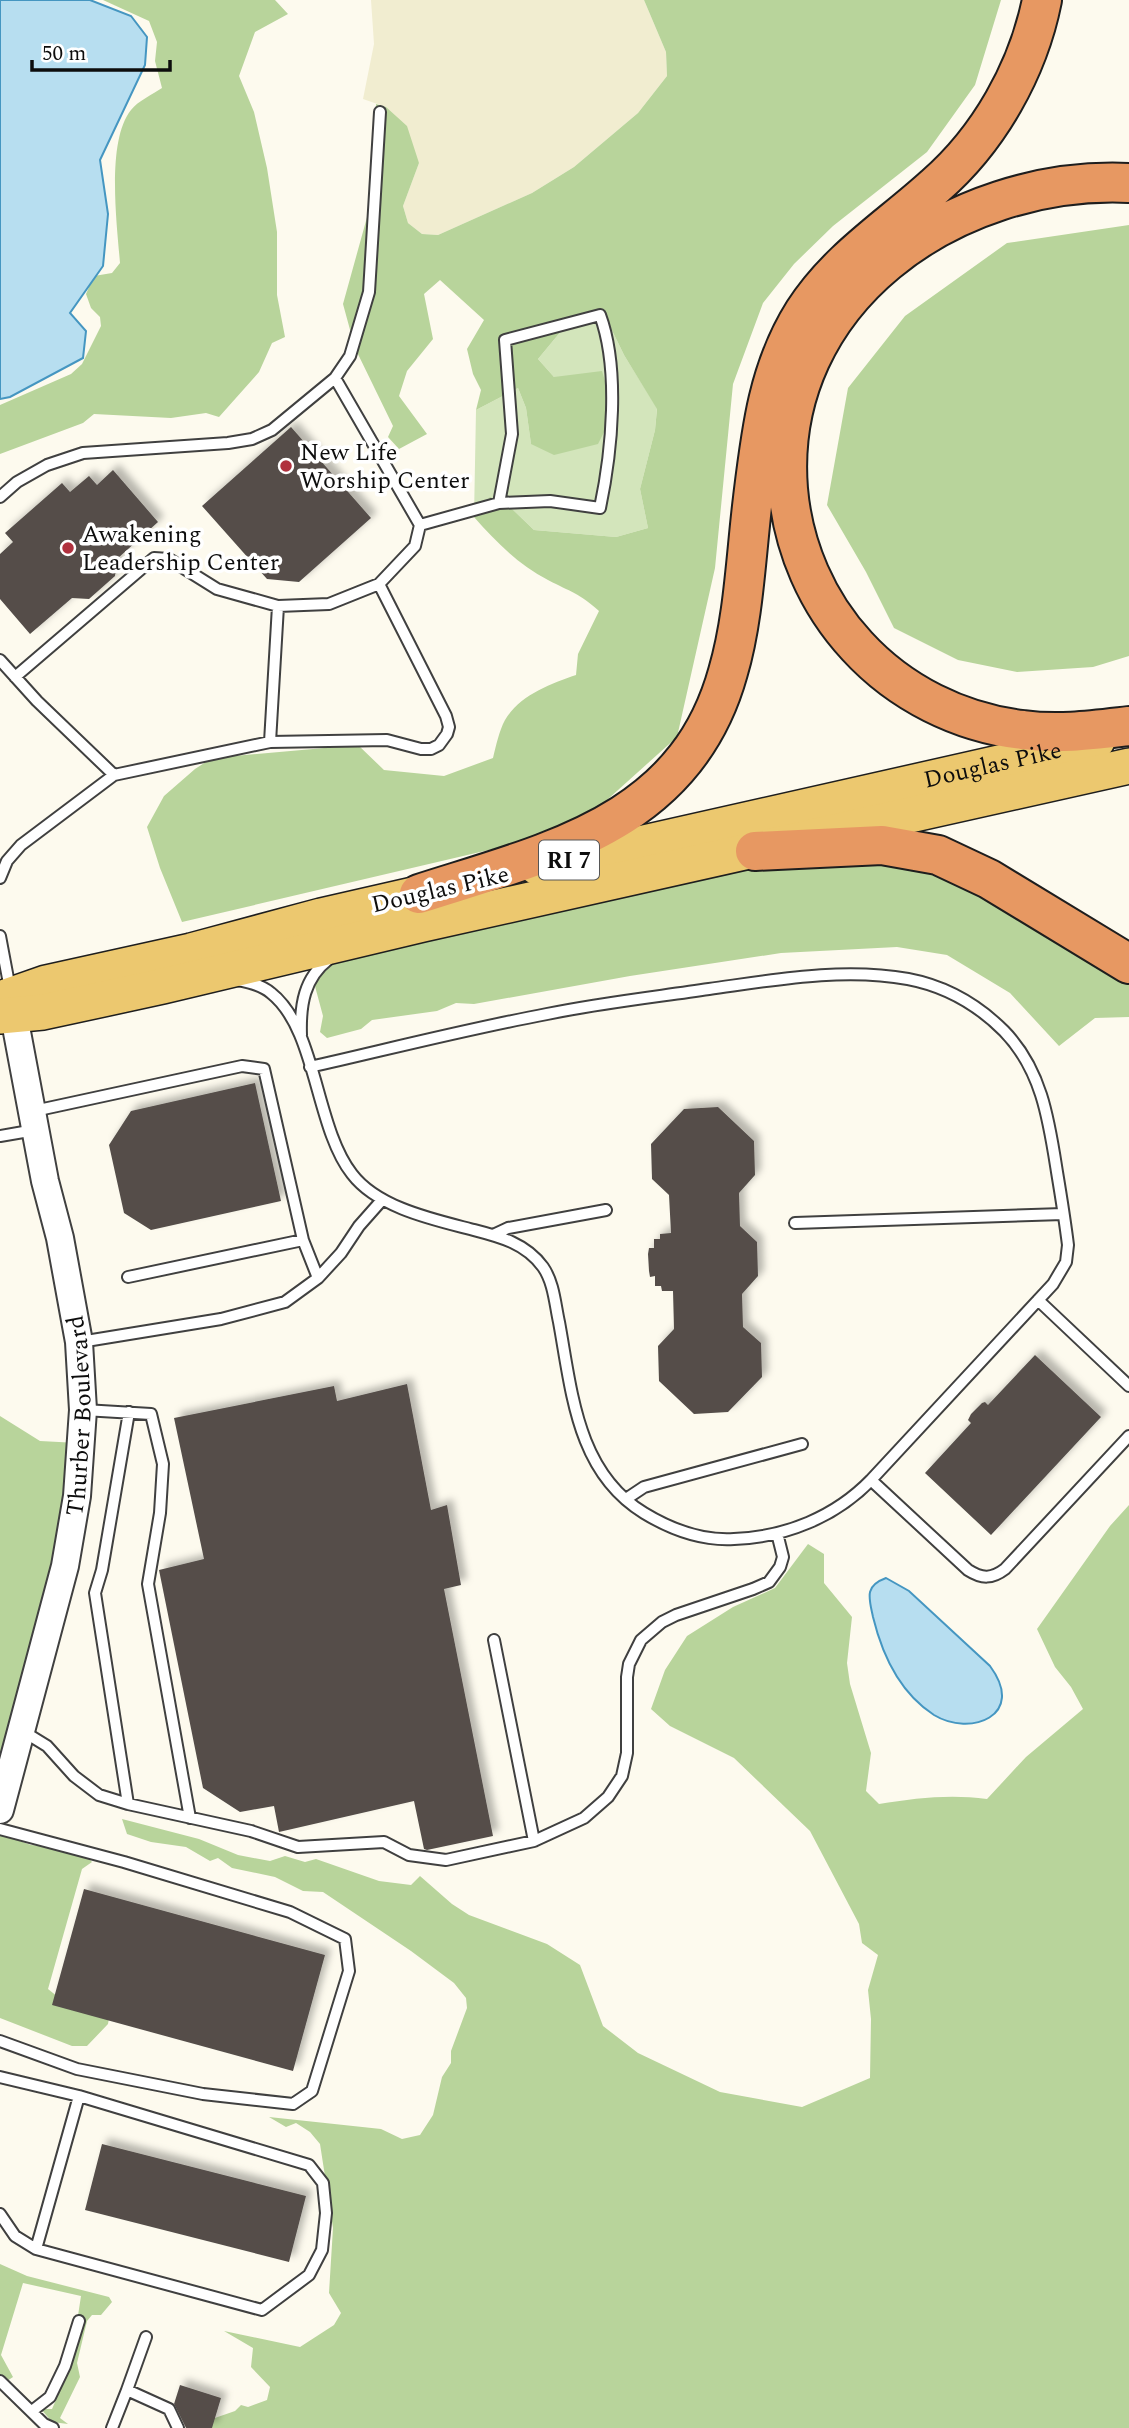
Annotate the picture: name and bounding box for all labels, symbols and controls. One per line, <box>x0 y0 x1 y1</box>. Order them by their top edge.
scale bar <box>32 28 170 72</box>
text: 50 m <box>42 38 86 70</box>
place label: New Life Worship Center <box>300 435 470 499</box>
marker: New Life Worship Center <box>278 458 294 474</box>
place label: Awakening Leadership Center <box>82 517 279 581</box>
marker: Awakening Leadership Center <box>60 540 76 556</box>
street label: Douglas Pike <box>920 732 1065 798</box>
road number: RI 7 <box>539 840 599 880</box>
street label: Douglas Pike <box>368 857 513 923</box>
street label: Thurber Boulevard <box>57 1312 102 1519</box>

